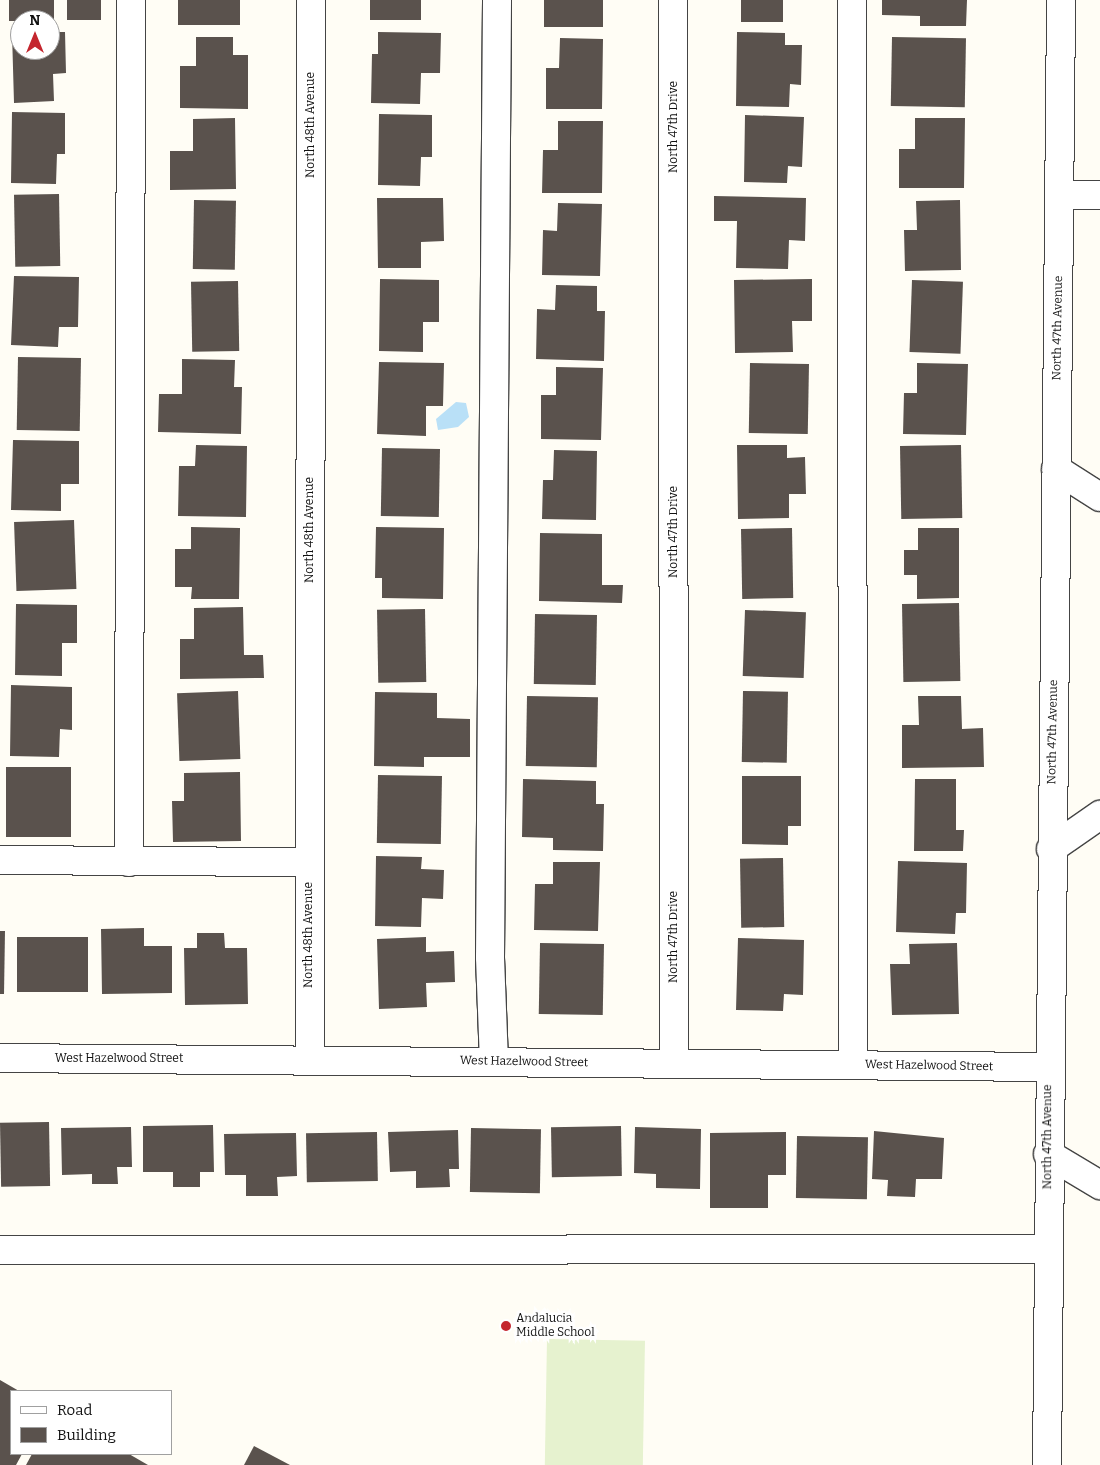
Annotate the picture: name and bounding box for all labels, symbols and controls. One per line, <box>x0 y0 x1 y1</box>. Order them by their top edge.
north arrow <box>10 10 60 60</box>
text: N <box>30 12 40 29</box>
street label: North 48th Avenue <box>304 72 318 178</box>
street label: North 47th Drive <box>667 81 681 173</box>
street label: North 47th Avenue <box>1050 276 1066 380</box>
street label: North 48th Avenue <box>303 477 317 583</box>
street label: North 47th Drive <box>667 486 681 578</box>
street label: North 47th Avenue <box>1045 680 1061 784</box>
street label: North 48th Avenue <box>302 882 316 988</box>
street label: North 47th Drive <box>667 891 681 983</box>
street label: West Hazelwood Street <box>55 1052 183 1066</box>
street label: West Hazelwood Street <box>460 1054 588 1070</box>
street label: West Hazelwood Street <box>865 1058 993 1074</box>
street label: North 47th Avenue <box>1041 1085 1055 1189</box>
place label: Andalucia Middle School <box>516 1312 595 1340</box>
marker: Andalucia Middle School <box>500 1320 512 1332</box>
legend <box>10 1390 172 1455</box>
text: Road <box>57 1401 92 1419</box>
text: Building <box>57 1426 116 1444</box>

